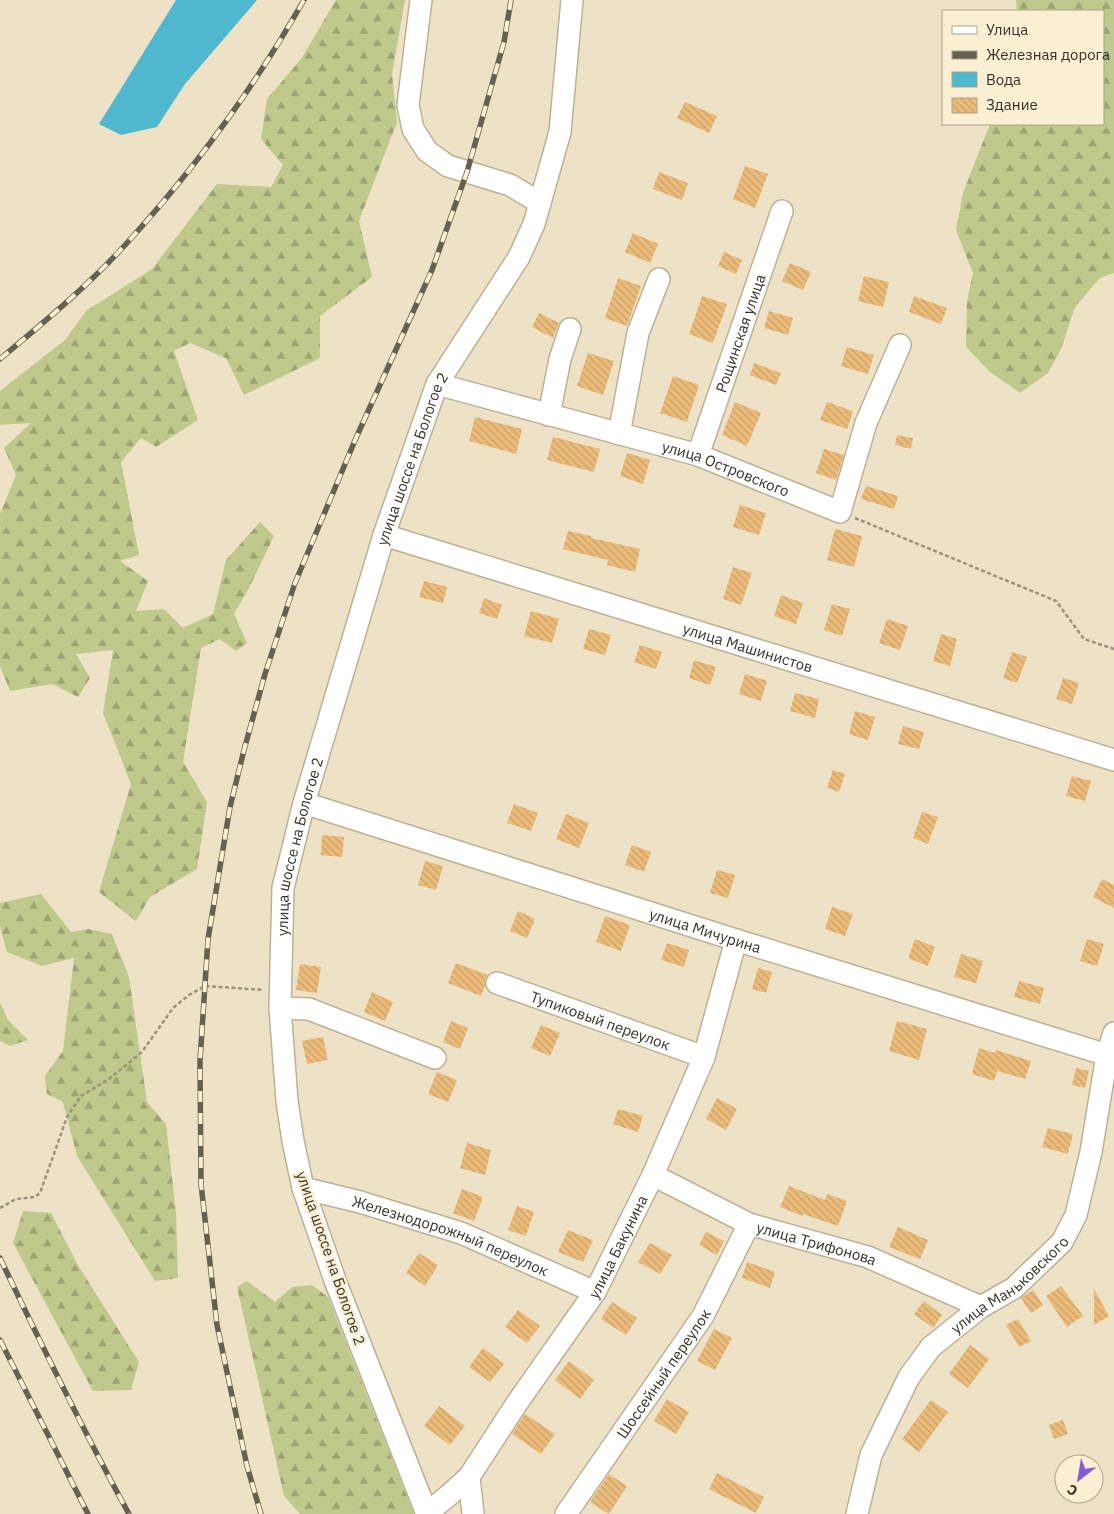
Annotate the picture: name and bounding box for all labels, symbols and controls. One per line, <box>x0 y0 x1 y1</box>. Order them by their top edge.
legend <box>942 10 1104 125</box>
text: Улица <box>986 20 1028 39</box>
text: Железная дорога <box>986 45 1110 64</box>
text: Вода <box>986 70 1021 89</box>
text: Здание <box>986 95 1038 114</box>
street label: Рощинская улица <box>711 271 769 395</box>
street label: улица шоссе на Бологое 2 <box>372 368 452 548</box>
street label: улица Островского <box>660 436 792 500</box>
street label: улица Машинистов <box>681 618 815 676</box>
street label: улица шоссе на Бологое 2 <box>272 755 327 936</box>
street label: улица Мичурина <box>647 904 764 957</box>
street label: Тупиковый переулок <box>528 986 673 1054</box>
street label: улица шоссе на Бологое 2 <box>292 1169 370 1347</box>
street label: Железнодорожный переулок <box>350 1191 551 1280</box>
street label: улица Бакунина <box>584 1192 651 1302</box>
street label: улица Трифонова <box>754 1217 880 1269</box>
street label: улица Маньковского <box>947 1234 1073 1337</box>
street label: Шоссейный переулок <box>612 1306 715 1442</box>
north arrow <box>1054 1454 1104 1504</box>
text: С <box>1064 1480 1081 1500</box>

